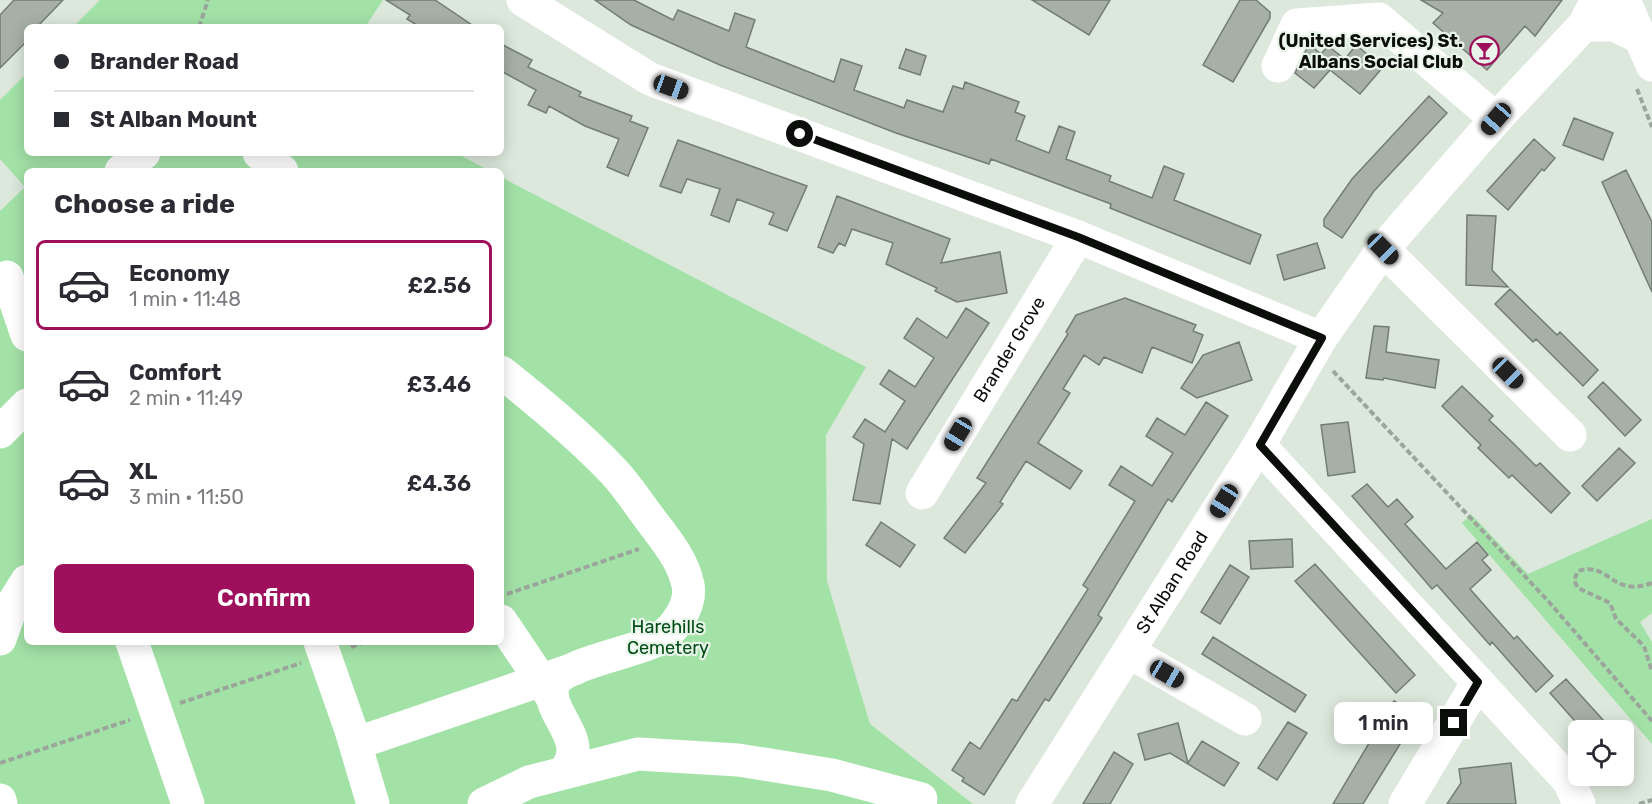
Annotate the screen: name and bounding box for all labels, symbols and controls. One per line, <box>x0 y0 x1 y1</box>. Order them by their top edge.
place label: (United Services) St. Albans Social Club <box>1279 30 1463 73</box>
bar icon: (United Services) St. Albans Social Club <box>1468 35 1500 67</box>
text: Brander Road <box>90 48 239 75</box>
car <box>651 72 691 102</box>
car <box>1477 100 1515 138</box>
text: St Alban Mount <box>90 106 257 133</box>
route start <box>786 120 813 147</box>
text: Choose a ride <box>54 188 235 220</box>
car <box>1364 230 1402 268</box>
icon: car <box>57 258 111 312</box>
text: Economy <box>129 260 230 287</box>
text: £2.56 <box>407 272 471 299</box>
text: 1 min · 11:48 <box>129 287 241 311</box>
street label: Brander Grove <box>969 293 1050 406</box>
car <box>1489 354 1527 392</box>
icon: car <box>57 357 111 411</box>
text: Comfort <box>129 359 221 386</box>
text: £3.46 <box>407 371 471 398</box>
text: 2 min · 11:49 <box>129 386 243 410</box>
car <box>941 414 975 454</box>
icon: car <box>57 456 111 510</box>
text: XL <box>129 458 157 485</box>
text: £4.36 <box>407 470 471 497</box>
car <box>1207 481 1241 521</box>
text: 3 min · 11:50 <box>129 485 244 509</box>
street label: St Alban Road <box>1131 527 1213 638</box>
button: Confirm <box>54 564 474 633</box>
park label: Harehills Cemetery <box>627 616 709 659</box>
car <box>1147 657 1187 691</box>
callout: 1 min <box>1334 702 1433 744</box>
route end <box>1440 709 1467 736</box>
text: 1 min <box>1358 711 1409 735</box>
map controls <box>1568 720 1634 786</box>
button: locate <box>1568 720 1634 786</box>

